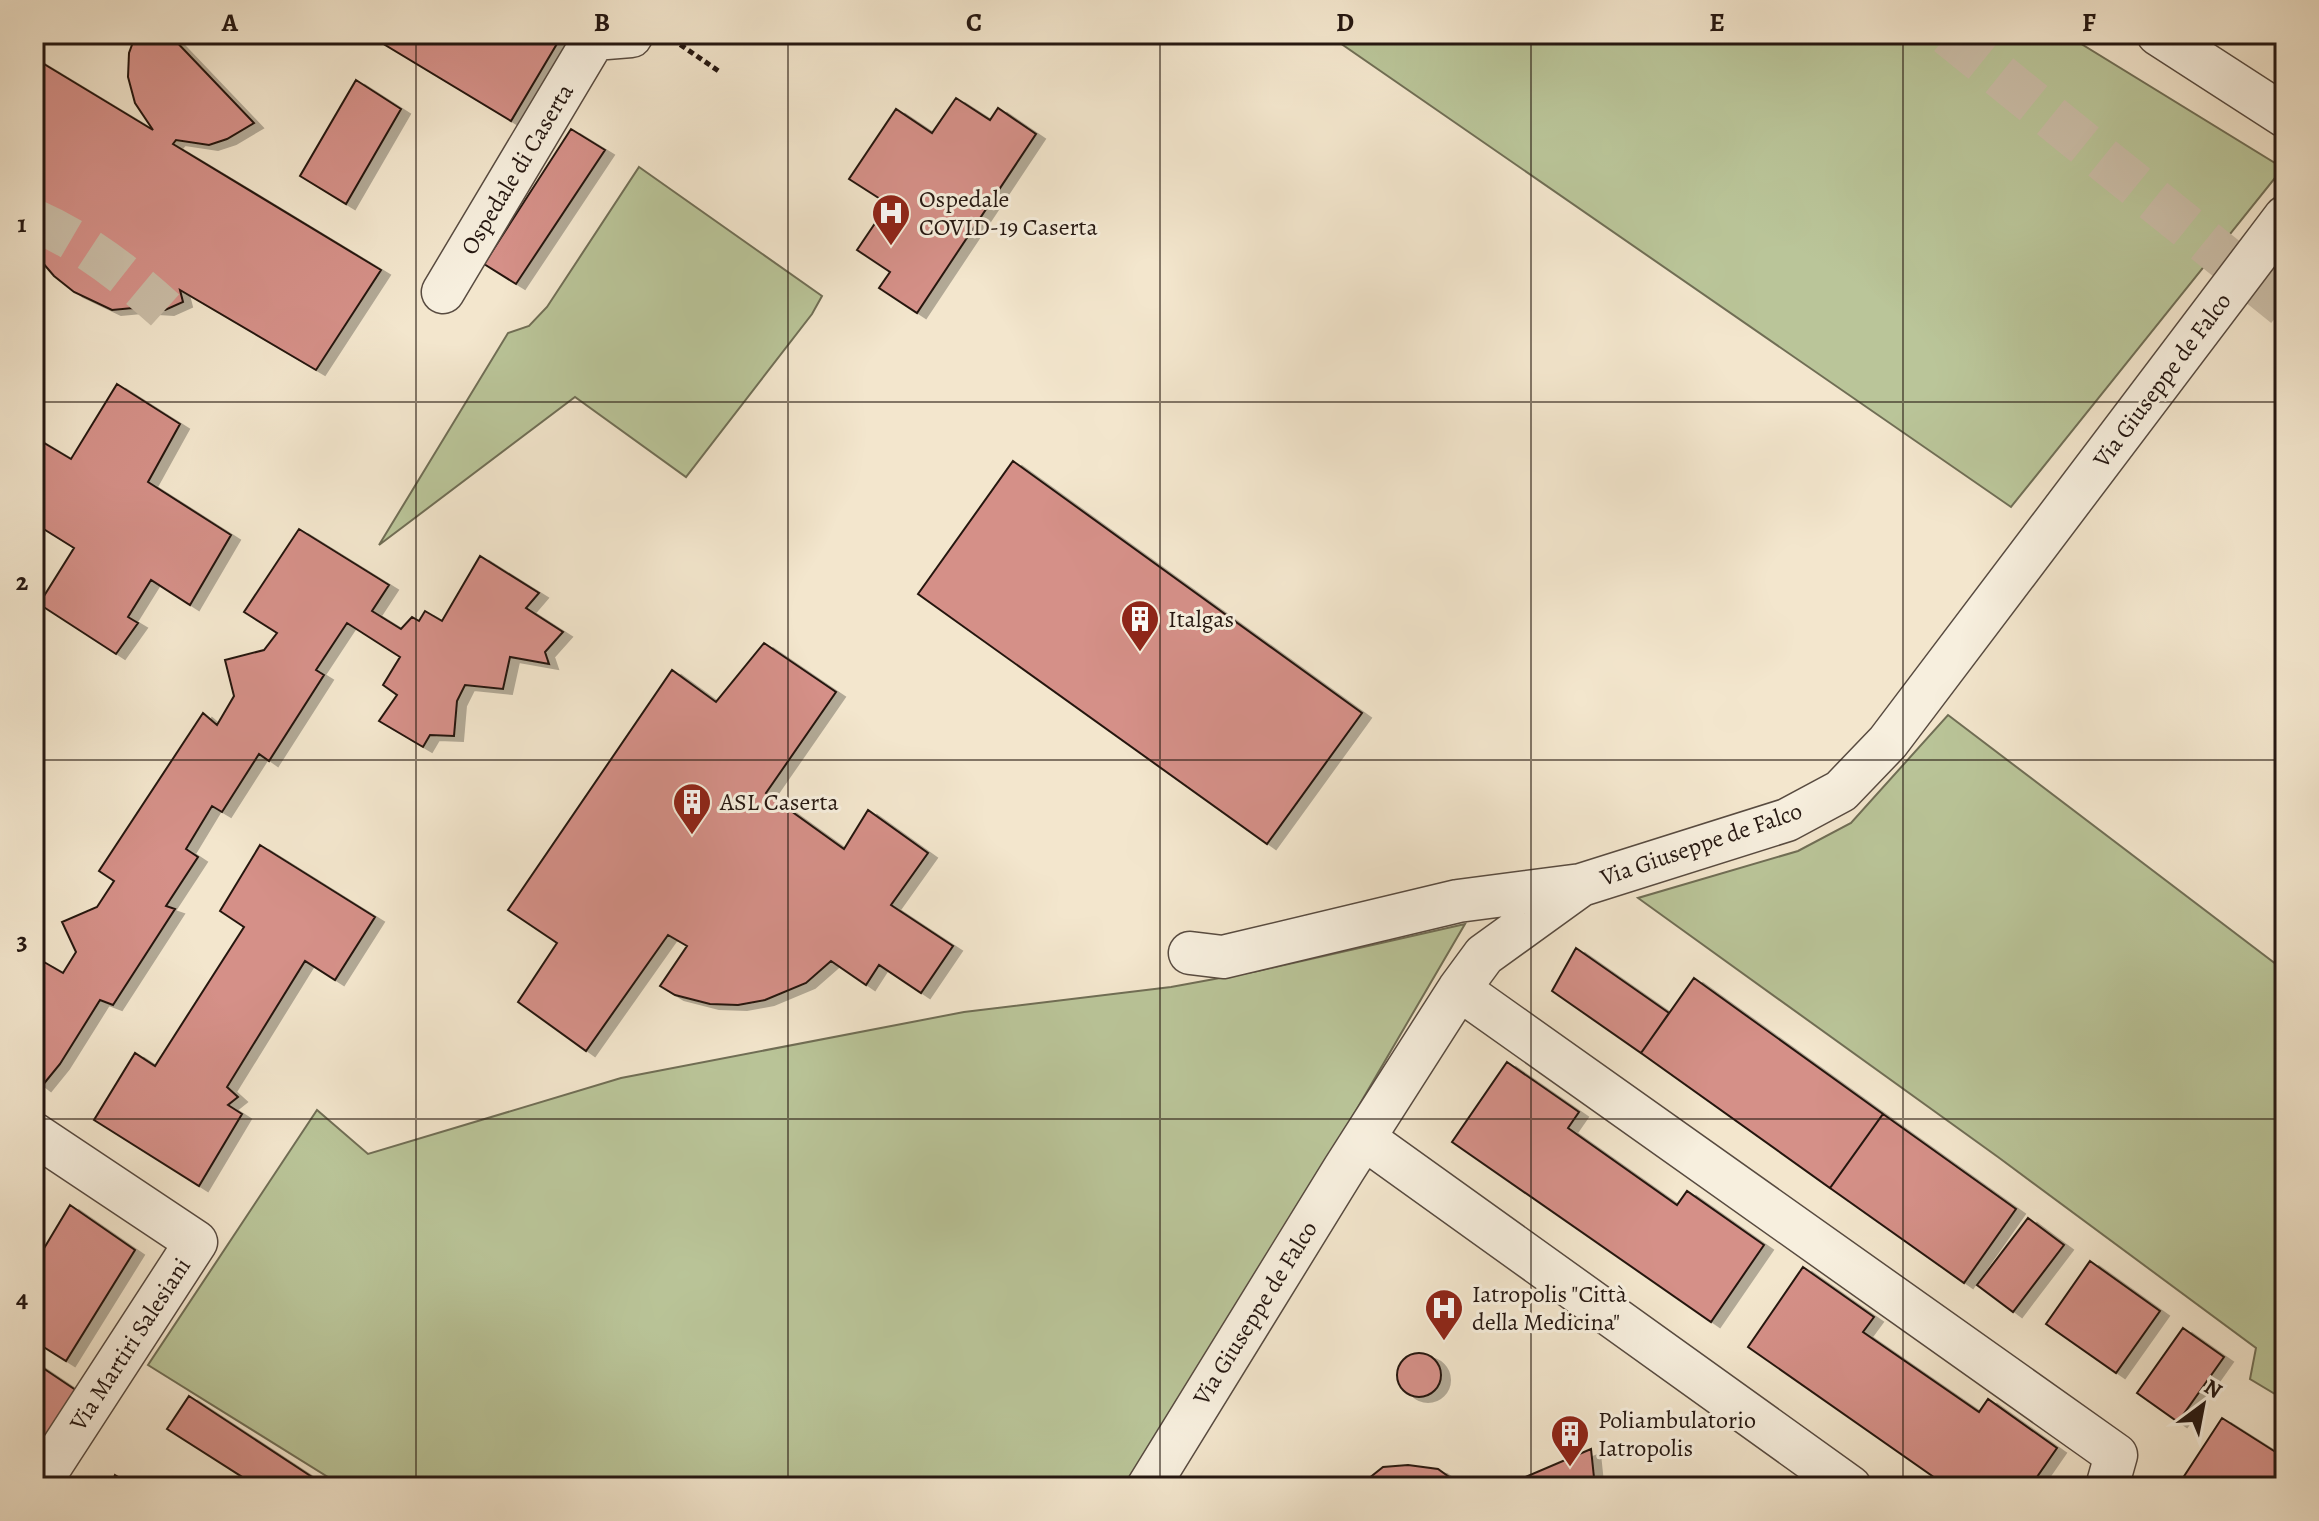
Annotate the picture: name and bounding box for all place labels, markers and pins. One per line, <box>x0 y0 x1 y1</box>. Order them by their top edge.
place label: Ospedale COVID-19 Caserta <box>919 183 1099 243</box>
hospital icon: Ospedale COVID-19 Caserta <box>870 192 912 247</box>
building icon: Italgas <box>1119 598 1161 653</box>
place label: Italgas <box>1168 603 1234 635</box>
building icon: ASL Caserta <box>671 781 713 836</box>
place label: ASL Caserta <box>719 786 839 818</box>
place label: Iatropolis "Città della Medicina" <box>1472 1278 1628 1338</box>
hospital icon: Iatropolis "Città della Medicina" <box>1423 1287 1465 1342</box>
place label: Poliambulatorio Iatropolis <box>1598 1404 1756 1464</box>
building icon: Poliambulatorio Iatropolis <box>1549 1413 1591 1468</box>

